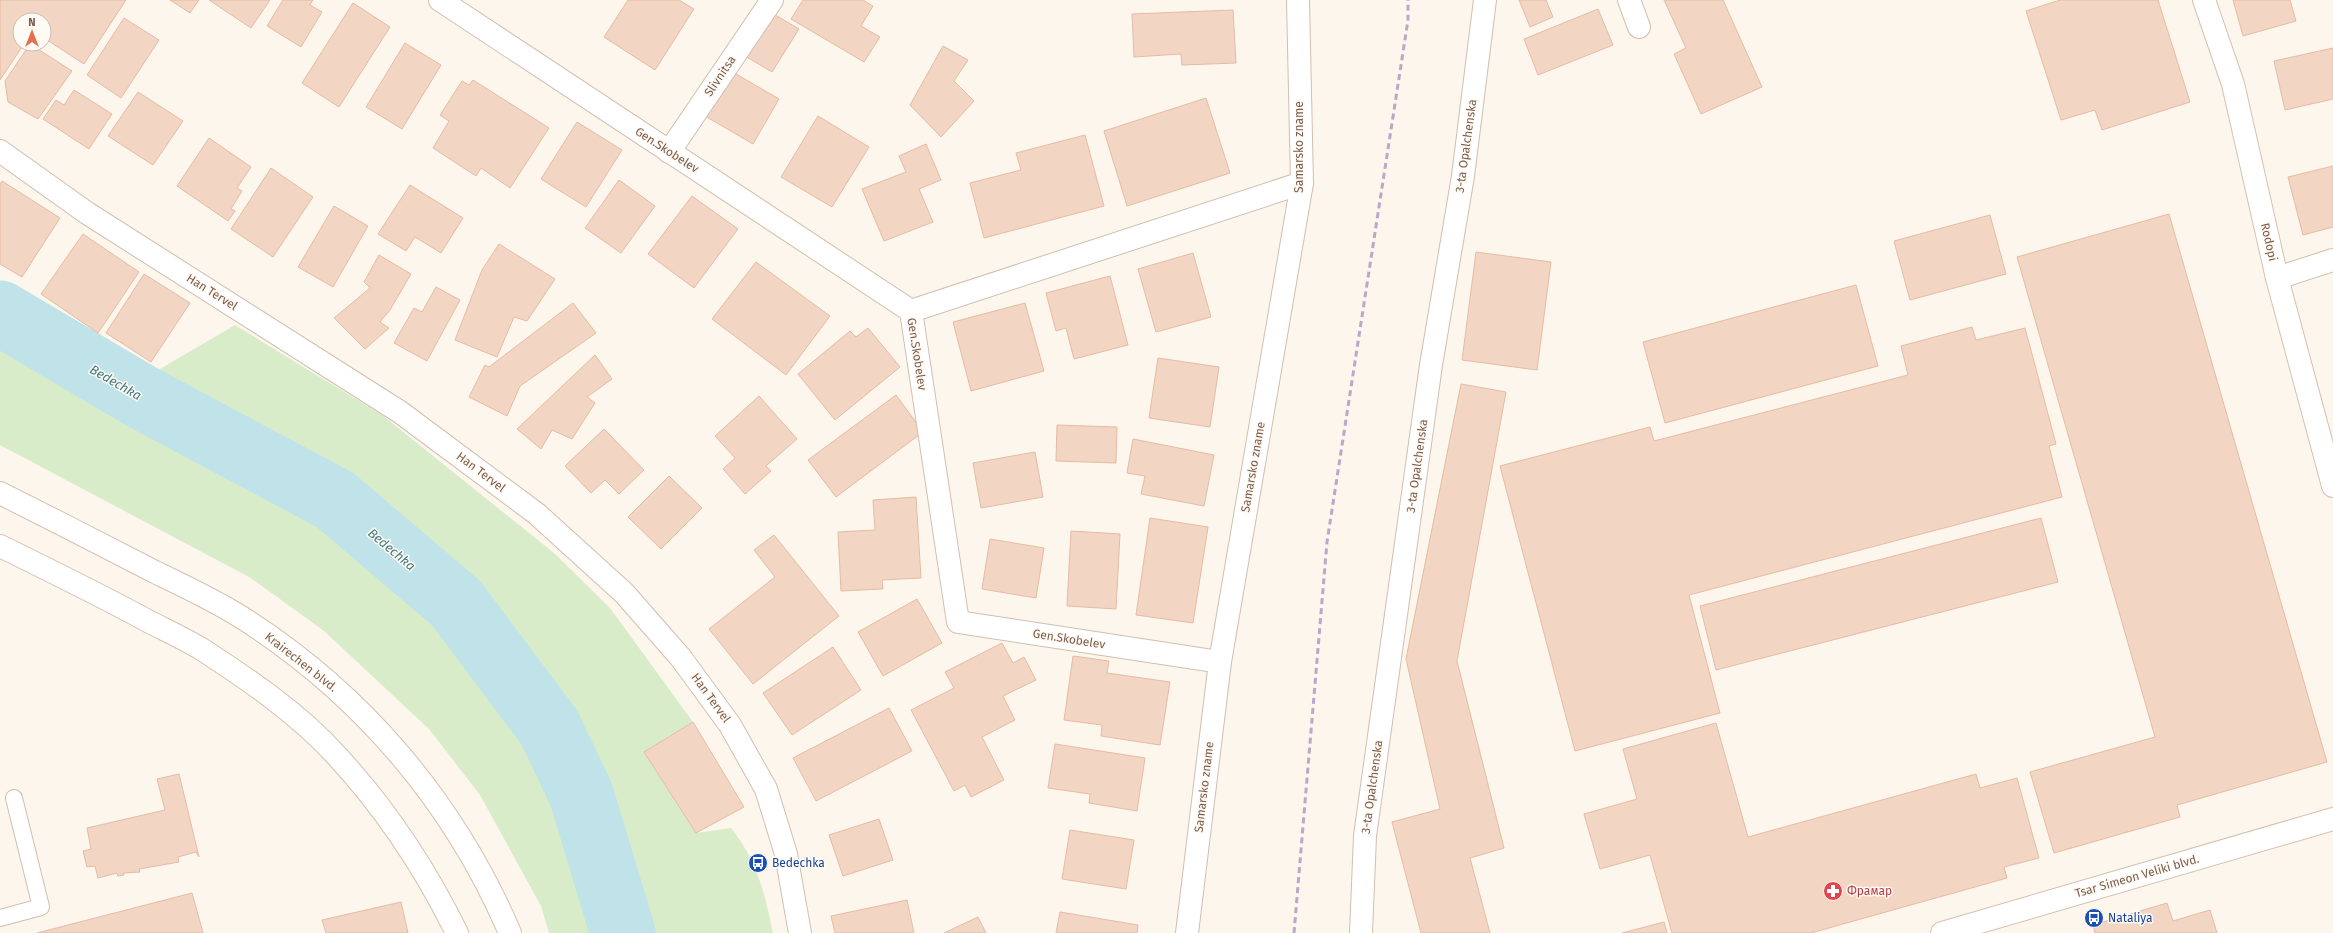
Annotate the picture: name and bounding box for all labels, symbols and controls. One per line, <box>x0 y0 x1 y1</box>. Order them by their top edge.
north arrow <box>12 12 52 52</box>
text: N <box>28 16 36 29</box>
street label: Slivnitsa <box>701 53 739 99</box>
street label: 3-ta Opalchenska <box>1453 98 1479 194</box>
street label: Samarsko zname <box>1292 101 1306 193</box>
street label: Gen.Skobelev <box>633 124 702 176</box>
street label: Rodopi <box>2258 222 2280 262</box>
street label: Han Tervel <box>184 271 241 313</box>
street label: Gen.Skobelev <box>904 317 930 391</box>
water label: Bedechka <box>87 362 144 403</box>
street label: 3-ta Opalchenska <box>1404 418 1430 514</box>
street label: Samarsko zname <box>1238 421 1268 513</box>
street label: Han Tervel <box>454 449 509 495</box>
water label: Bedechka <box>365 525 418 573</box>
street label: Gen.Skobelev <box>1032 626 1106 652</box>
street label: Krairechen blvd. <box>262 629 340 695</box>
street label: Han Tervel <box>688 671 734 726</box>
street label: 3-ta Opalchenska <box>1359 739 1385 835</box>
street label: Samarsko zname <box>1191 741 1217 833</box>
bus stop icon: Bedechka <box>747 852 769 874</box>
street label: Tsar Simeon Veliki blvd. <box>2073 852 2201 900</box>
place label: Bedechka <box>772 856 825 870</box>
pharmacy icon: Фрамар <box>1822 880 1844 902</box>
place label: Фрамар <box>1847 884 1892 898</box>
bus stop icon: Nataliya <box>2083 907 2105 929</box>
place label: Nataliya <box>2108 911 2153 925</box>

